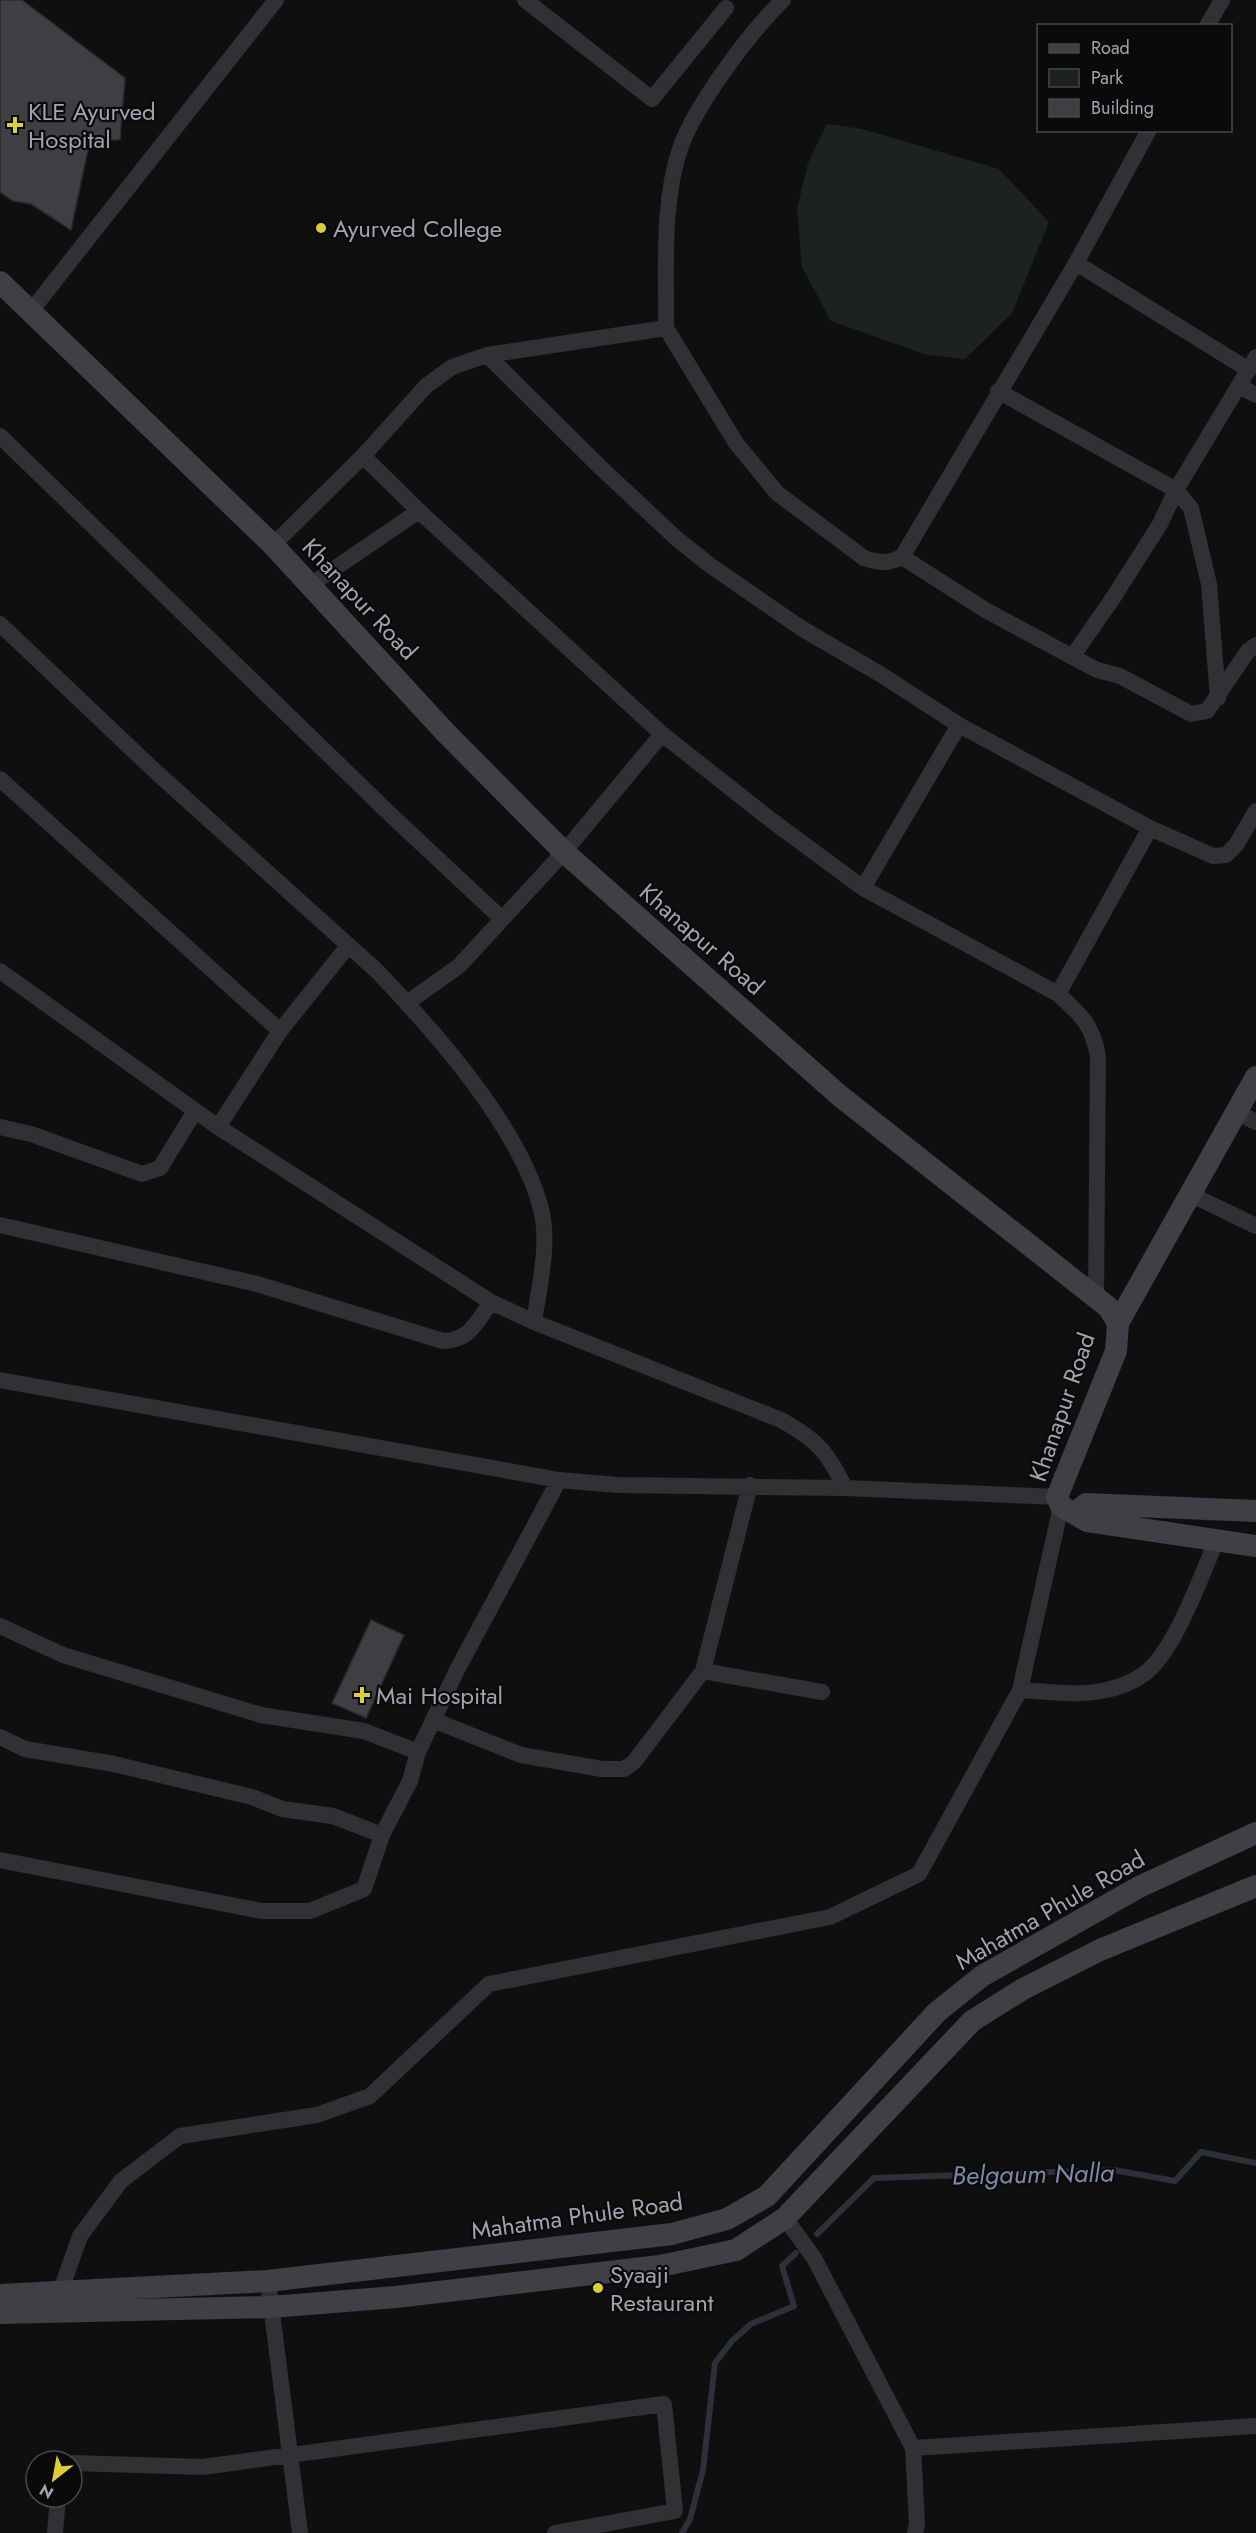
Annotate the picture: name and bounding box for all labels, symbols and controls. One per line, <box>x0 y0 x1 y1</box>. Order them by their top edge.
legend <box>1037 24 1232 132</box>
text: Road <box>1091 35 1130 61</box>
text: Park <box>1091 65 1123 91</box>
place label: KLE Ayurved Hospital <box>28 94 156 157</box>
text: Building <box>1091 95 1154 121</box>
marker: KLE Ayurved Hospital <box>6 116 24 134</box>
place label: Ayurved College <box>333 211 502 246</box>
marker: Ayurved College <box>314 221 328 235</box>
street label: Khanapur Road <box>294 530 426 668</box>
street label: Khanapur Road <box>632 875 772 1003</box>
street label: Khanapur Road <box>1020 1328 1104 1486</box>
place label: Mai Hospital <box>376 1678 503 1713</box>
marker: Mai Hospital <box>353 1686 371 1704</box>
street label: Mahatma Phule Road <box>949 1841 1151 1979</box>
water label: Belgaum Nalla <box>952 2154 1115 2194</box>
street label: Mahatma Phule Road <box>469 2184 685 2248</box>
place label: Syaaji Restaurant <box>610 2257 714 2320</box>
marker: Syaaji Restaurant <box>591 2281 605 2295</box>
north arrow <box>24 2449 84 2509</box>
text: N <box>35 2478 58 2505</box>

